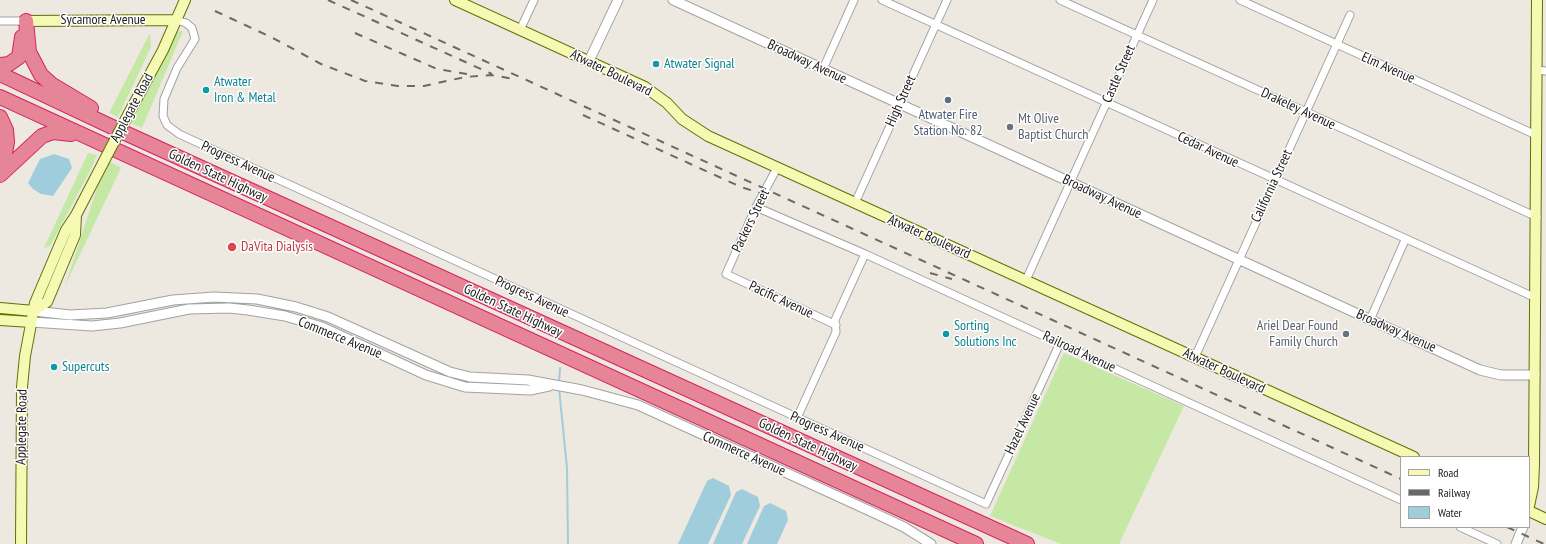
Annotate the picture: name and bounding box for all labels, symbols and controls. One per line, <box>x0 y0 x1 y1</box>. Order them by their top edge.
street label: Sycamore Avenue <box>61 12 145 28</box>
street label: Broadway Avenue <box>765 36 849 88</box>
street label: Castle Street <box>1099 43 1139 105</box>
street label: Atwater Boulevard <box>567 46 655 100</box>
street label: Elm Avenue <box>1359 49 1417 87</box>
place label: Atwater Signal <box>664 56 735 72</box>
marker: Atwater Signal <box>651 59 661 69</box>
street label: Applegate Road <box>107 71 157 145</box>
street label: High Street <box>882 73 920 129</box>
place label: Atwater Iron & Metal <box>214 74 276 106</box>
street label: Drakeley Avenue <box>1258 84 1338 134</box>
marker: Atwater Iron & Metal <box>201 85 211 95</box>
marker: Atwater Fire Station No. 82 <box>943 95 953 105</box>
place label: Atwater Fire Station No. 82 <box>913 107 983 140</box>
place label: Mt Olive Baptist Church <box>1018 111 1088 144</box>
marker: Mt Olive Baptist Church <box>1005 122 1015 132</box>
street label: Cedar Avenue <box>1175 129 1241 171</box>
street label: Progress Avenue <box>199 138 277 186</box>
street label: Golden State Highway <box>166 146 270 206</box>
street label: California Street <box>1248 147 1296 225</box>
street label: Broadway Avenue <box>1060 171 1144 223</box>
street label: Packers Street <box>729 187 773 255</box>
street label: Atwater Boulevard <box>885 211 973 263</box>
place label: DaVita Dialysis <box>241 239 313 255</box>
marker: DaVita Dialysis <box>226 241 238 253</box>
street label: Progress Avenue <box>493 273 571 321</box>
street label: Pacific Avenue <box>746 278 816 322</box>
street label: Golden State Highway <box>461 281 565 341</box>
street label: Broadway Avenue <box>1353 306 1439 356</box>
street label: Commerce Avenue <box>296 314 384 362</box>
place label: Sorting Solutions Inc <box>954 318 1017 350</box>
place label: Ariel Dear Found Family Church <box>1257 318 1338 350</box>
street label: Railroad Avenue <box>1040 328 1118 376</box>
marker: Sorting Solutions Inc <box>941 329 951 339</box>
marker: Ariel Dear Found Family Church <box>1341 329 1351 339</box>
street label: Atwater Boulevard <box>1180 345 1268 397</box>
place label: Supercuts <box>62 359 109 375</box>
marker: Supercuts <box>49 362 59 372</box>
street label: Applegate Road <box>13 389 31 465</box>
street label: Hazel Avenue <box>1002 391 1044 457</box>
street label: Progress Avenue <box>787 408 867 456</box>
street label: Golden State Highway <box>756 415 860 475</box>
street label: Commerce Avenue <box>700 428 788 480</box>
legend <box>1400 456 1530 528</box>
text: Road <box>1438 465 1458 480</box>
text: Railway <box>1438 485 1470 500</box>
text: Water <box>1438 505 1462 520</box>

